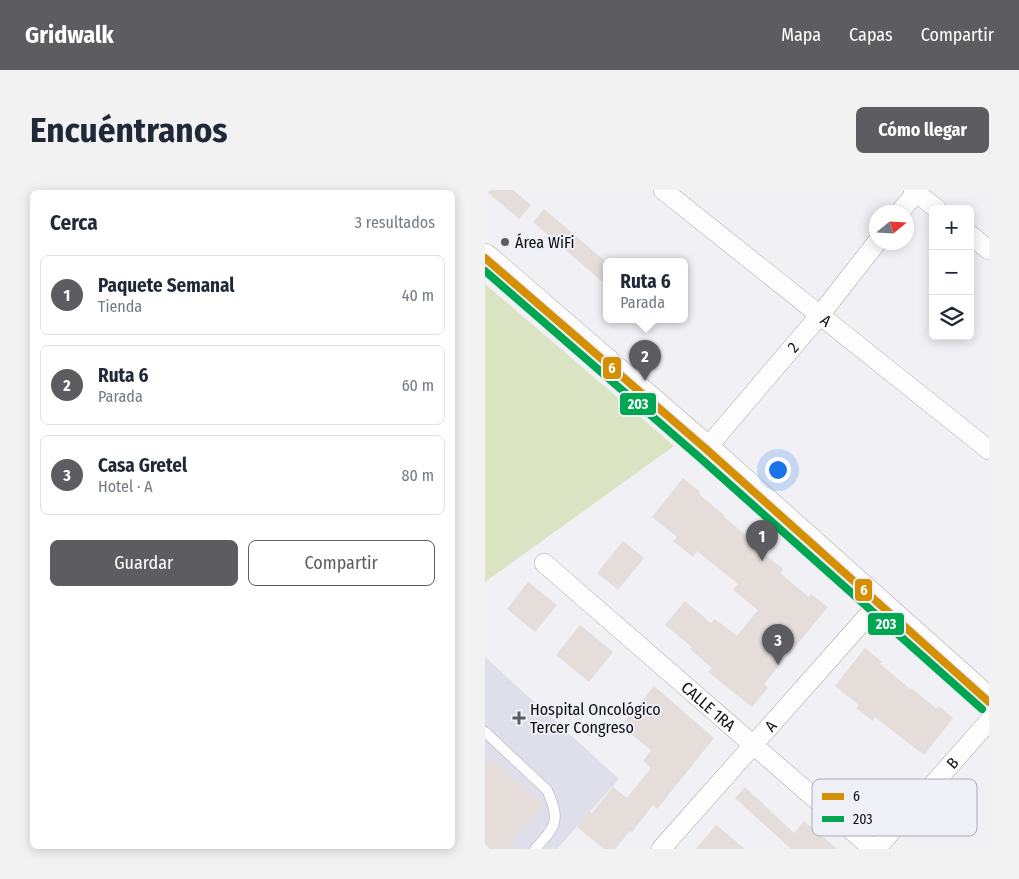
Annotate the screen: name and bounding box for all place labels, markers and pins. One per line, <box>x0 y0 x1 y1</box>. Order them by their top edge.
place label: Área WiFi <box>515 233 574 252</box>
marker: Área WiFi <box>499 236 511 248</box>
pin: 2 <box>629 340 661 381</box>
pin: 1 <box>746 520 778 561</box>
pin: 3 <box>762 624 794 665</box>
place label: Hospital Oncológico Tercer Congreso <box>530 700 661 737</box>
marker: Hospital Oncológico Tercer Congreso <box>512 711 526 725</box>

